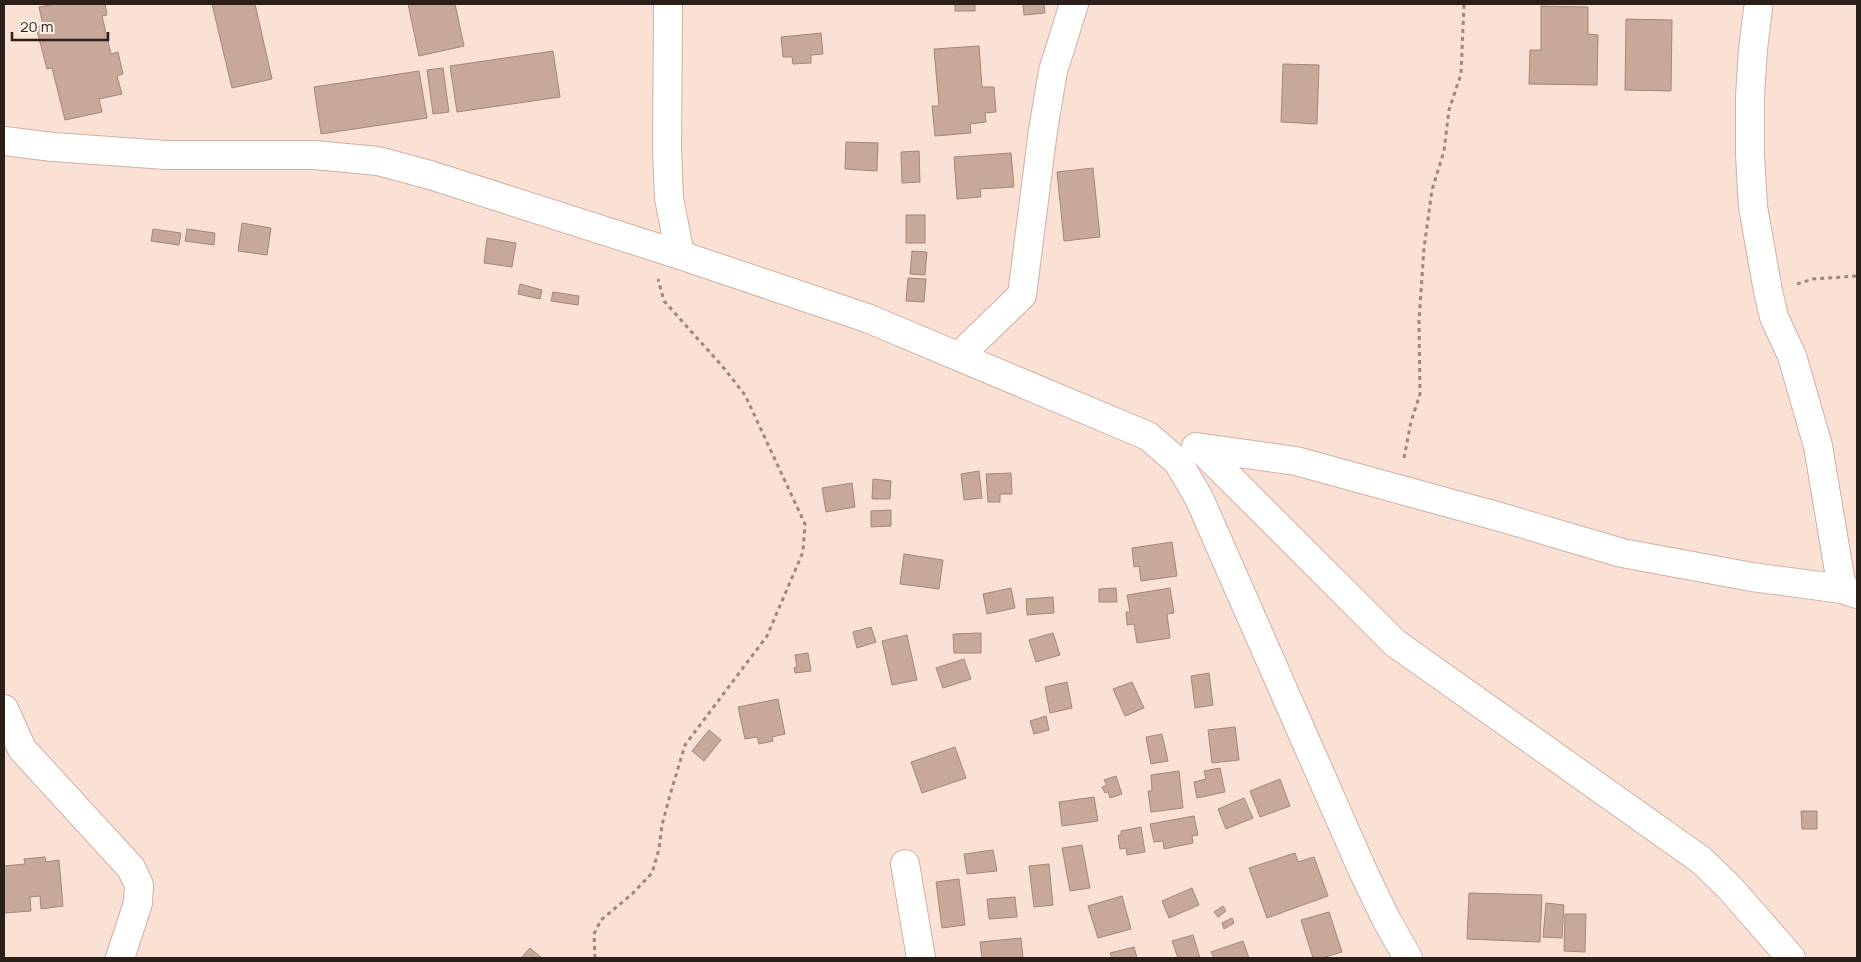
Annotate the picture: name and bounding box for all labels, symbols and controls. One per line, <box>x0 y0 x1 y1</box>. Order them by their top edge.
scale bar <box>12 10 109 42</box>
text: 20 m <box>20 16 53 37</box>

